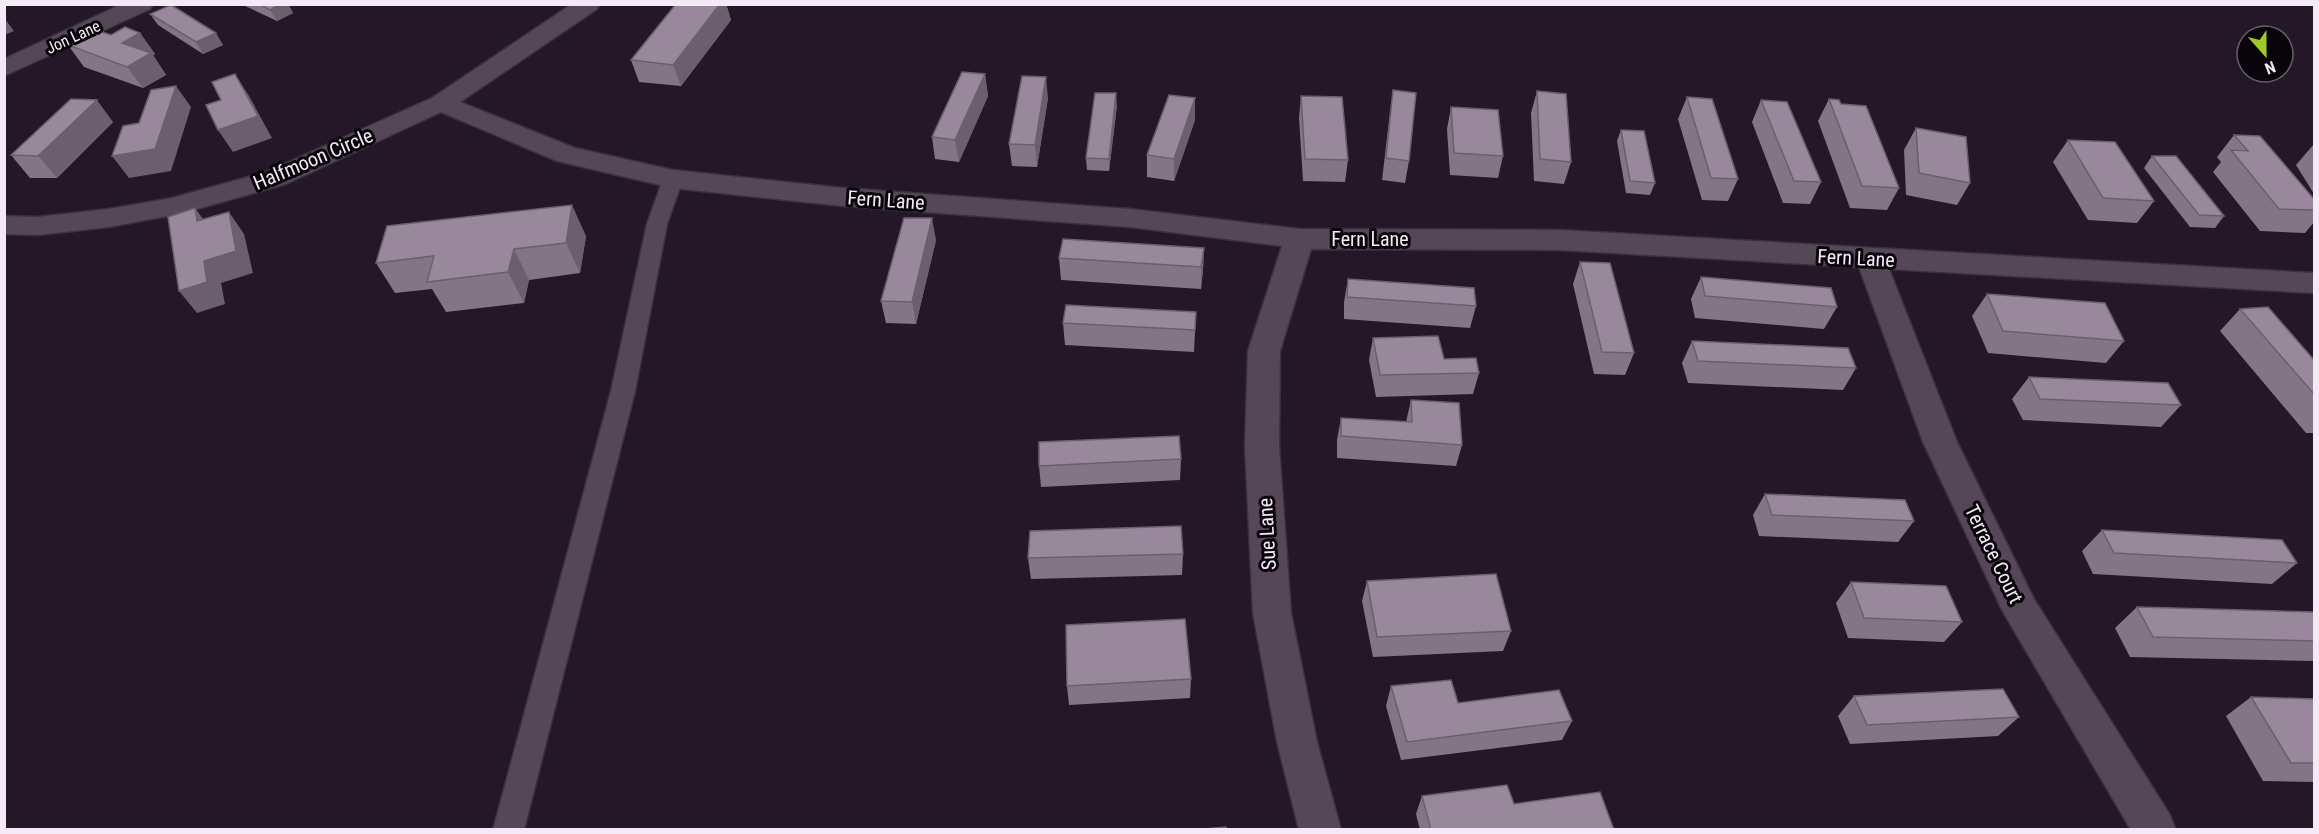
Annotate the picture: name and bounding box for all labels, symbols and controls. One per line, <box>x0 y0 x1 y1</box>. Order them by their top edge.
street label: Jon Lane <box>43 16 103 58</box>
north arrow <box>2235 24 2295 84</box>
text: N <box>2262 57 2278 78</box>
street label: Halfmoon Circle <box>250 123 376 195</box>
street label: Fern Lane <box>847 185 925 215</box>
street label: Fern Lane <box>1331 227 1409 251</box>
street label: Fern Lane <box>1817 244 1895 272</box>
street label: Sue Lane <box>1253 497 1281 571</box>
street label: Terrace Court <box>1960 501 2028 607</box>

